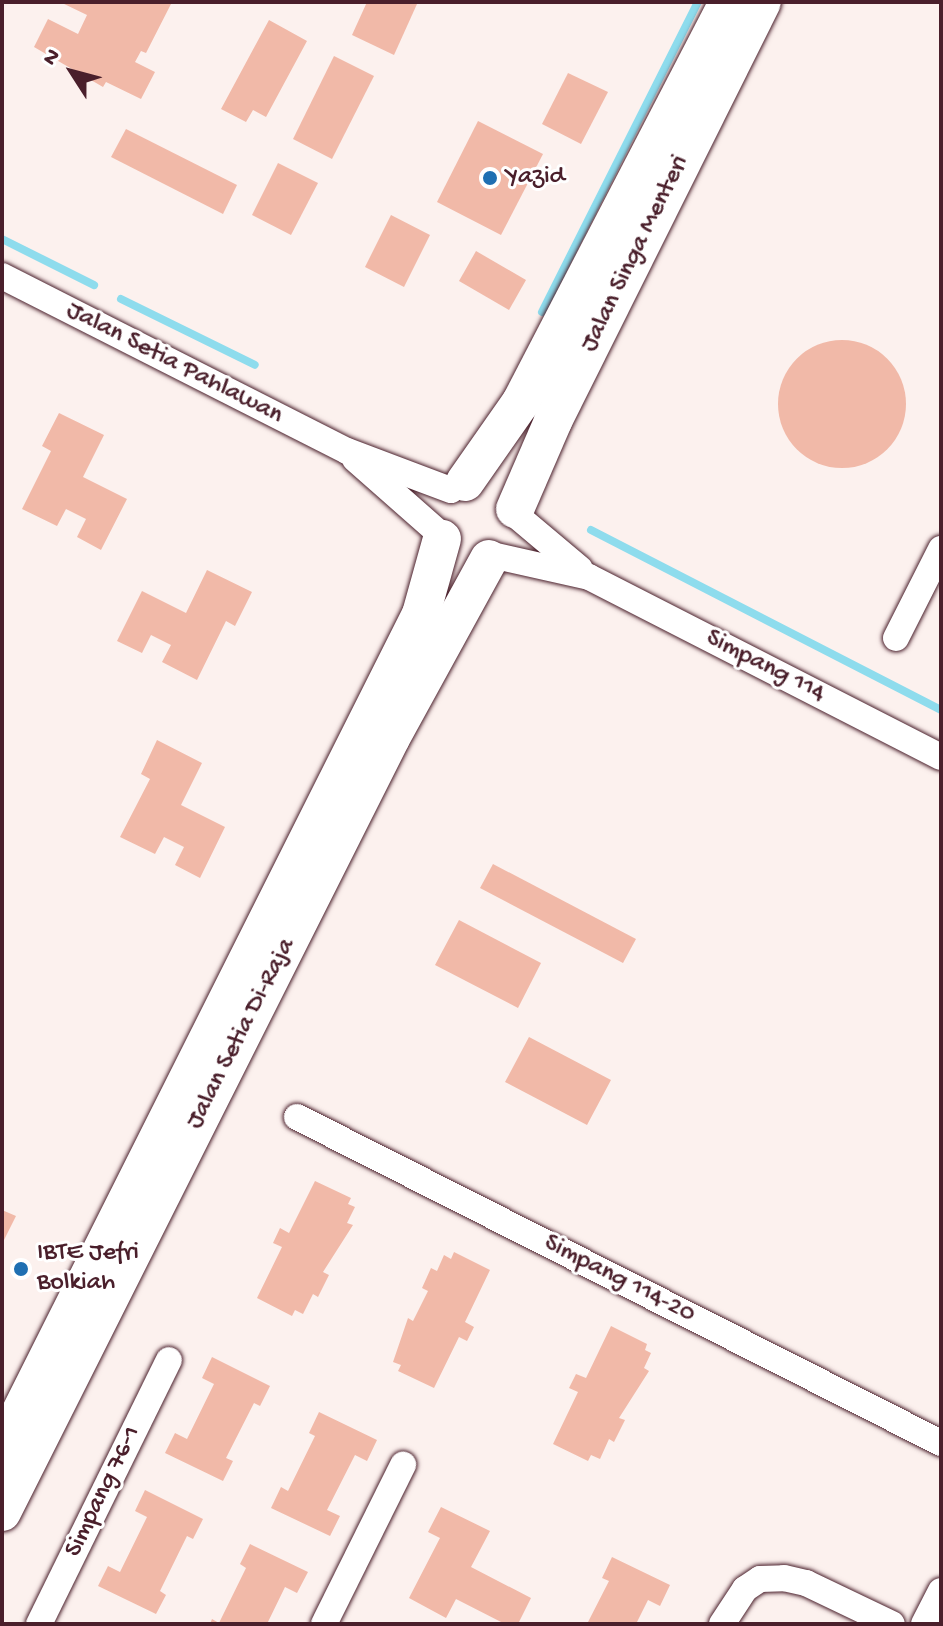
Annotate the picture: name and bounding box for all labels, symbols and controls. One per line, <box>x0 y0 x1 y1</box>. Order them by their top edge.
north arrow <box>32 32 112 112</box>
text: N <box>38 44 67 71</box>
street label: Jalan Singa Menteri <box>575 151 697 357</box>
place label: Yazid <box>506 162 565 194</box>
marker: Yazid <box>481 169 499 187</box>
street label: Jalan Setia Pahlawan <box>60 296 288 432</box>
street label: Simpang 114 <box>700 624 830 710</box>
street label: Jalan Setia Di-Raja <box>180 933 304 1135</box>
street label: Simpang 114-20 <box>538 1228 700 1332</box>
place label: IBTE Jefri Bolkiah <box>37 1238 139 1300</box>
marker: IBTE Jefri Bolkiah <box>12 1260 30 1278</box>
street label: Simpang 76-1 <box>59 1421 149 1563</box>

